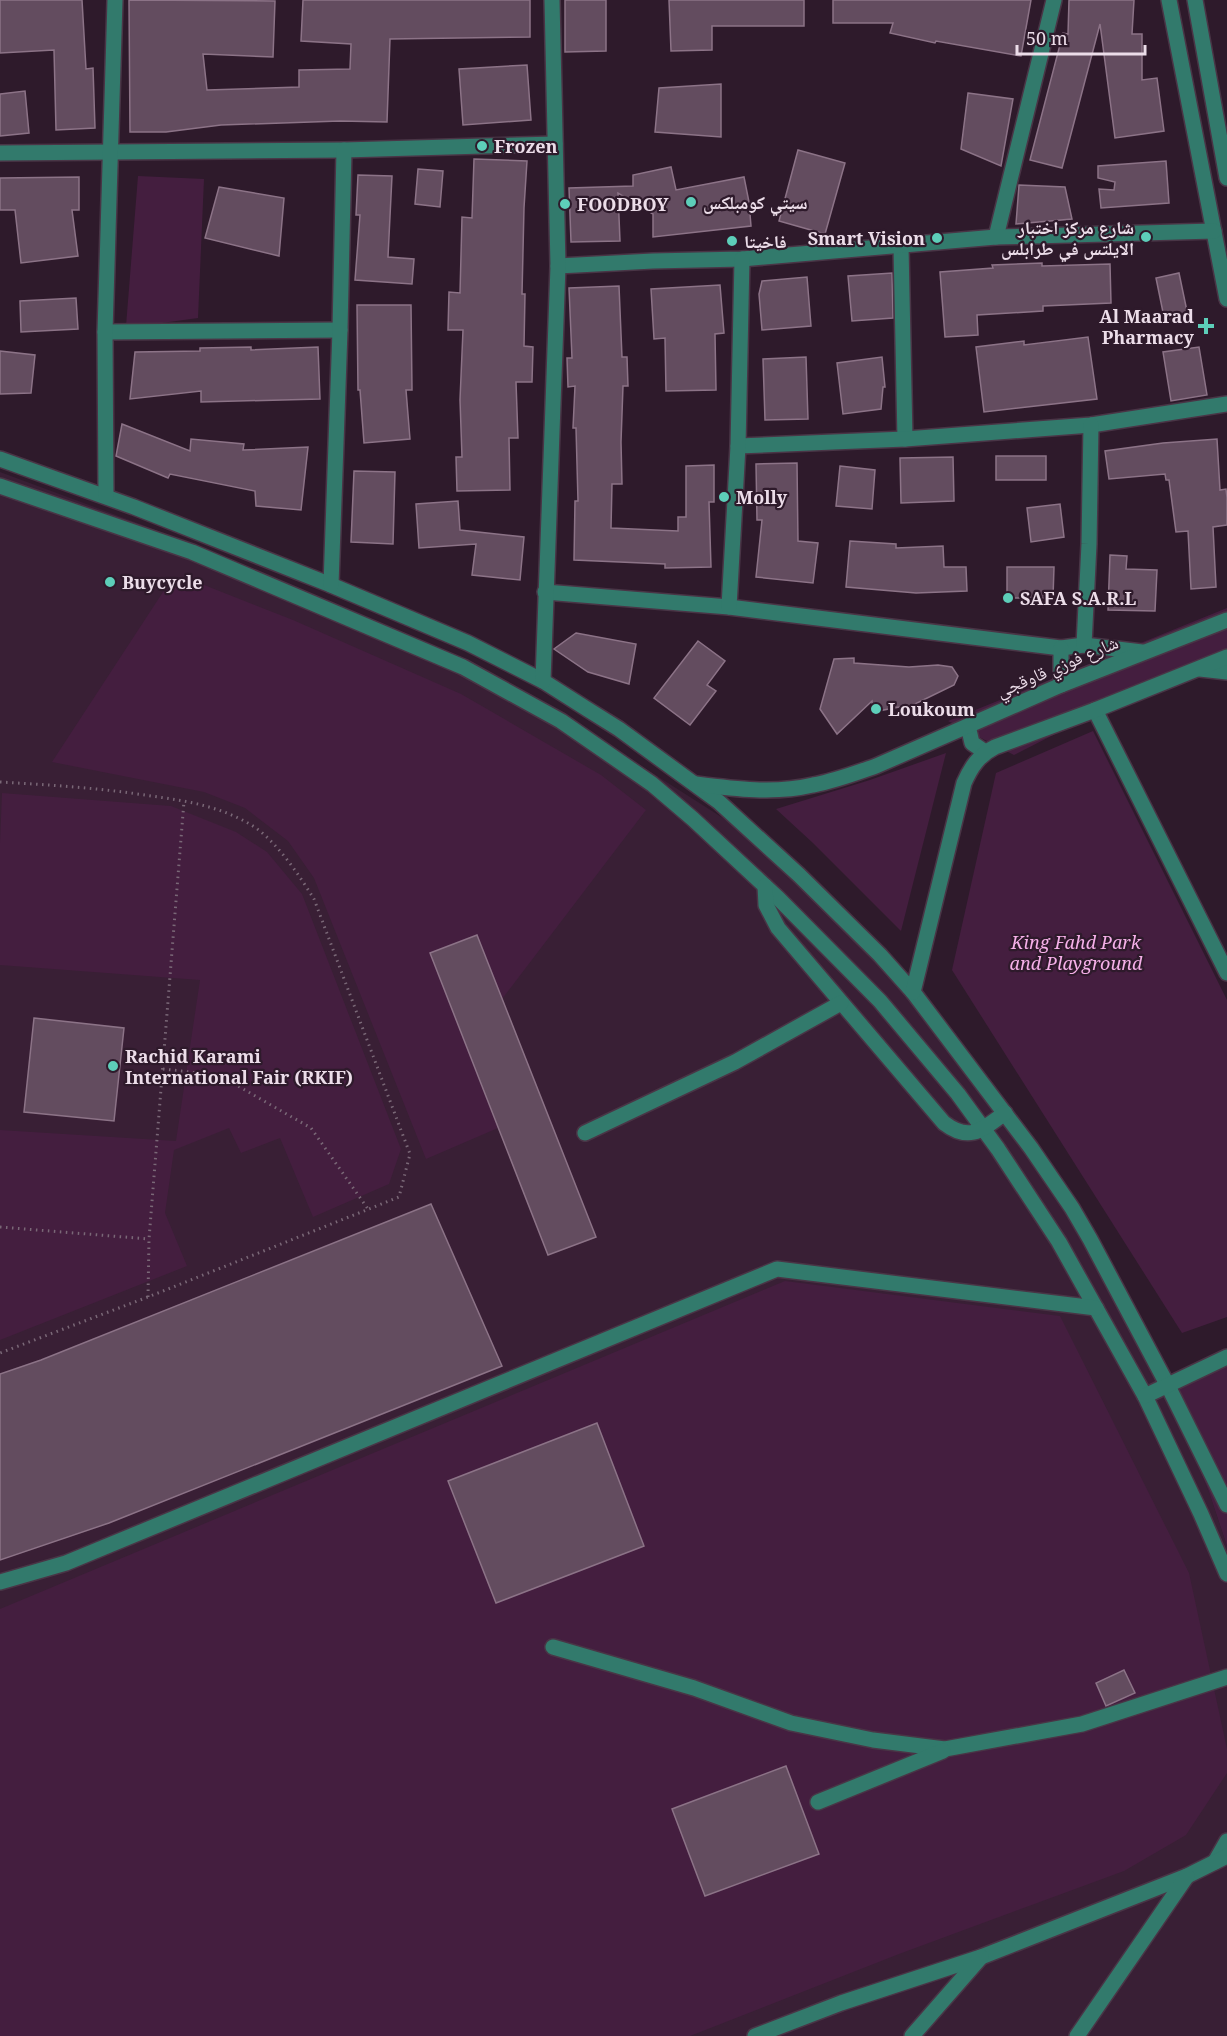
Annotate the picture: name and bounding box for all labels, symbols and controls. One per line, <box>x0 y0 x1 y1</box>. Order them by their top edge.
scale bar <box>1017 18 1144 56</box>
text: 50 m <box>1026 26 1068 50</box>
place label: Frozen <box>494 134 557 158</box>
marker: Frozen <box>475 139 489 153</box>
place label: سيتي كومبلكس <box>703 190 808 217</box>
place label: FOODBOY <box>577 192 669 216</box>
marker: سيتي كومبلكس <box>684 195 698 209</box>
marker: FOODBOY <box>558 197 572 211</box>
place label: شارع مركز اختبار الايلتس في طرابلس <box>1001 215 1134 263</box>
place label: Smart Vision <box>808 226 925 250</box>
place label: فاخيتا <box>744 229 787 253</box>
marker: شارع مركز اختبار الايلتس في طرابلس <box>1139 230 1153 244</box>
marker: Smart Vision <box>930 231 944 245</box>
marker: فاخيتا <box>725 234 739 248</box>
place label: Al Maarad Pharmacy <box>1099 304 1195 349</box>
marker: Al Maarad Pharmacy <box>1199 319 1213 333</box>
place label: Molly <box>736 485 788 509</box>
marker: Molly <box>717 490 731 504</box>
place label: Buycycle <box>122 570 203 594</box>
marker: Buycycle <box>103 575 117 589</box>
place label: SAFA S.A.R.L <box>1020 586 1136 610</box>
marker: SAFA S.A.R.L <box>1001 591 1015 605</box>
street label: شارع فوزي قاوقجي <box>992 630 1123 706</box>
place label: Loukoum <box>888 697 975 721</box>
marker: Loukoum <box>869 702 883 716</box>
park label: King Fahd Park and Playground <box>1010 930 1143 975</box>
place label: Rachid Karami International Fair (RKIF) <box>125 1044 353 1089</box>
marker: Rachid Karami International Fair (RKIF) <box>106 1059 120 1073</box>

